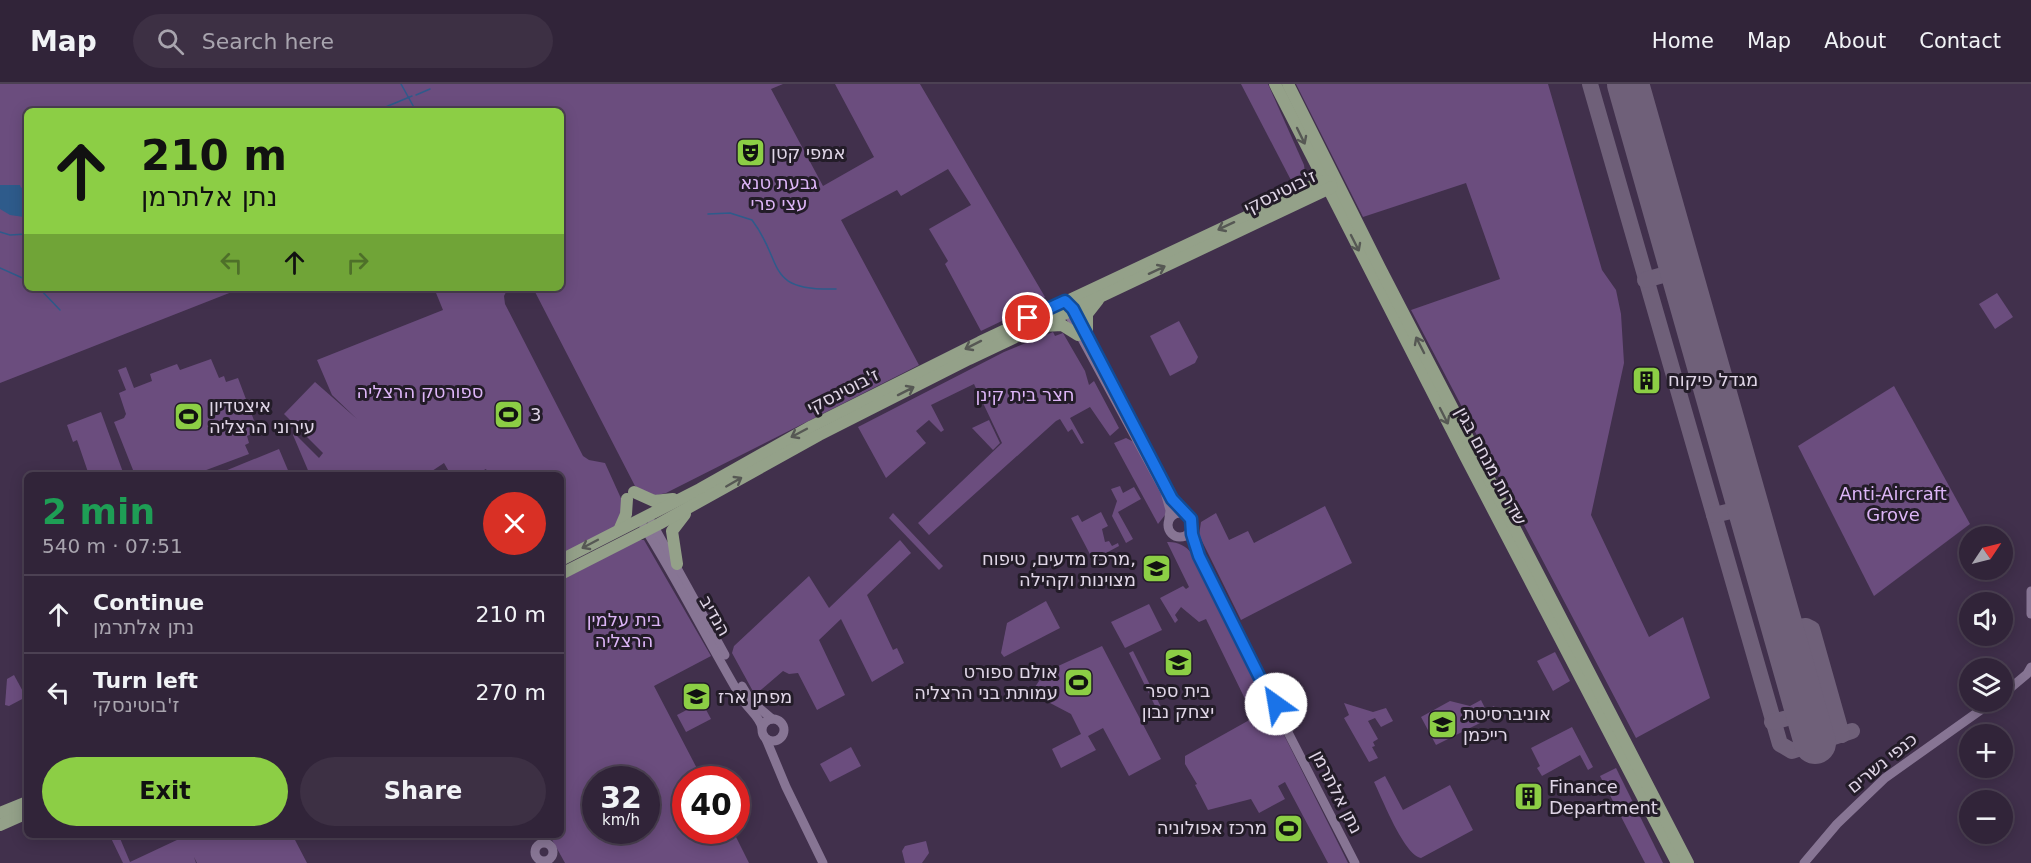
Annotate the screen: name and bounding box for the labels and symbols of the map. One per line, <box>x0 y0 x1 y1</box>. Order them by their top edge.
one-way arrow <box>1296 127 1308 145</box>
theatre icon: אמפי קטן <box>734 137 766 169</box>
place label: אמפי קטן <box>771 142 846 163</box>
street label: ז'בוטינסקי <box>1240 165 1319 218</box>
park label: גבעת טנא עצי פרי <box>740 172 818 214</box>
one-way arrow <box>1217 221 1235 233</box>
one-way arrow <box>1349 234 1361 251</box>
one-way arrow <box>1147 264 1165 275</box>
pin <box>1002 292 1053 343</box>
one-way arrow <box>1414 337 1426 354</box>
one-way arrow <box>965 340 983 352</box>
street label: ז'בוטינסקי <box>803 364 882 418</box>
building icon: מגדל פיקוח <box>1631 364 1663 396</box>
place label: מגדל פיקוח <box>1668 369 1758 390</box>
park label: ספורטק הרצליה <box>357 381 483 402</box>
park label: חצר בית קינן <box>975 384 1075 405</box>
one-way arrow <box>897 385 915 396</box>
place label: איצטדיון עירוני הרצליה <box>209 395 315 437</box>
sports icon: 3 <box>493 399 525 431</box>
sports icon: איצטדיון עירוני הרצליה <box>172 400 204 432</box>
street label: שדרות מנחם בגין <box>1451 403 1531 528</box>
place label: 3 <box>530 404 541 425</box>
one-way arrow <box>1439 407 1450 425</box>
one-way arrow <box>791 427 808 439</box>
one-way arrow <box>725 475 742 487</box>
park label: Anti-Aircraft Grove <box>1839 483 1947 525</box>
north arrow <box>1959 526 2013 580</box>
one-way arrow <box>582 538 599 550</box>
place label: מרכז מדעים, טיפוח, מצוינות וקהילה <box>982 548 1136 590</box>
school or university icon: מרכז מדעים, טיפוח, מצוינות וקהילה <box>1141 553 1173 585</box>
street label: הנדיב <box>696 592 735 640</box>
park label: בית עלמין הרצליה <box>587 609 661 651</box>
school or university icon: בית ספר יצחק נבון <box>1162 646 1194 678</box>
place label: אולם ספורט עמותת בני הרצליה <box>914 661 1058 703</box>
sports icon: אולם ספורט עמותת בני הרצליה <box>1063 666 1095 698</box>
position arrow <box>1244 672 1308 736</box>
place label: בית ספר יצחק נבון <box>1142 680 1214 722</box>
school or university icon: מפתן ארז <box>681 681 713 713</box>
place label: מפתן ארז <box>718 686 792 707</box>
place label: אוניברסיטת רייכמן <box>1463 703 1551 745</box>
school or university icon: אוניברסיטת רייכמן <box>1426 708 1458 740</box>
street label: כנפי נשרים <box>1843 728 1921 797</box>
street label: נתן אלתרמן <box>1307 746 1367 837</box>
speed limit sign: 40 <box>672 766 750 844</box>
place label: Finance Department <box>1549 776 1658 818</box>
building icon: Finance Department <box>1512 781 1544 813</box>
sports icon: מרכז אפולוניה <box>1272 812 1304 844</box>
place label: מרכז אפולוניה <box>1157 817 1267 838</box>

